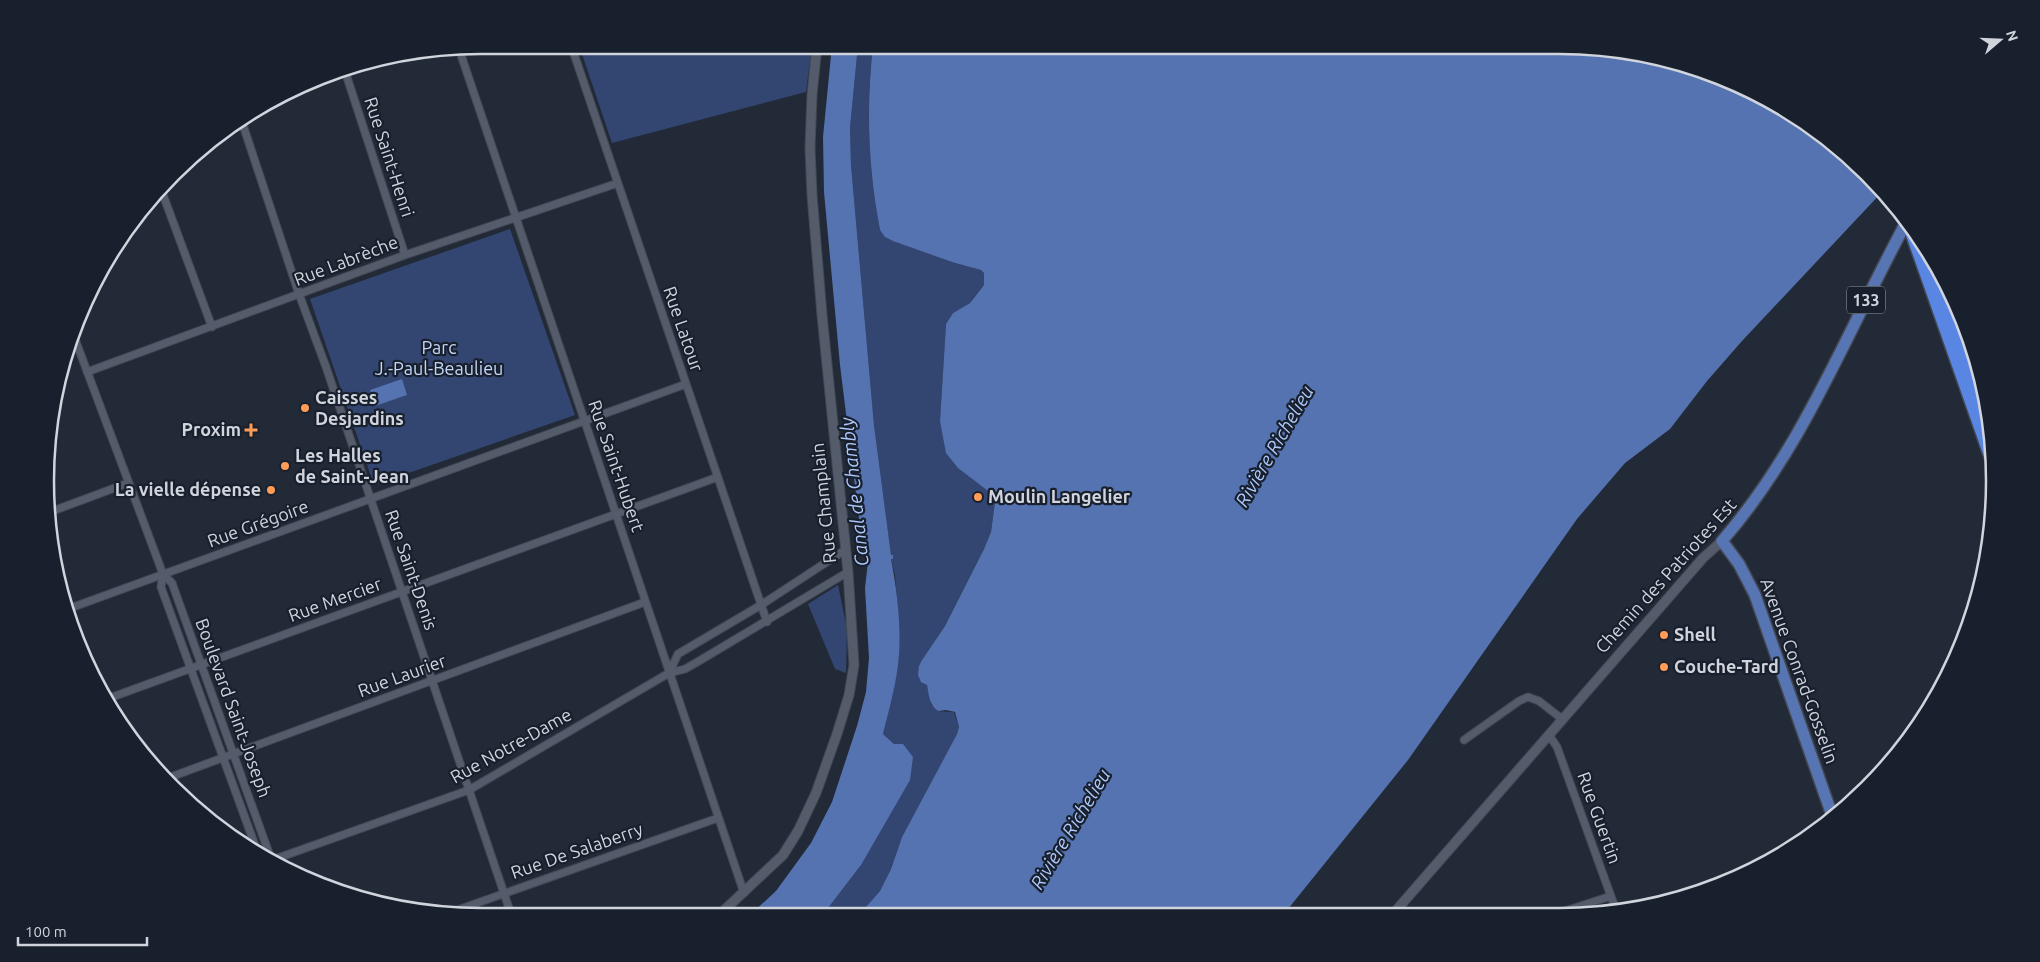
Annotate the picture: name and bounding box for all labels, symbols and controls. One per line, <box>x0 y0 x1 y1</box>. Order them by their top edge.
north arrow <box>1975 15 2025 65</box>
text: N <box>2003 28 2022 43</box>
street label: Rue Saint-Henri <box>361 94 419 219</box>
street label: Rue Labrèche <box>291 231 400 289</box>
street label: Rue Latour <box>660 284 708 374</box>
road number: 133 <box>1847 286 1885 314</box>
park label: Parc J.-Paul-Beaulieu <box>375 337 503 378</box>
water label: Rivière Richelieu <box>1230 382 1318 510</box>
place label: Caisses Desjardins <box>315 387 404 428</box>
street label: Rue Saint-Hubert <box>585 397 649 534</box>
marker: Caisses Desjardins <box>299 402 311 414</box>
water label: Canal de Chambly <box>835 415 873 568</box>
place label: Proxim <box>182 419 241 439</box>
marker: Proxim <box>245 424 257 436</box>
street label: Rue Champlain <box>807 442 839 564</box>
place label: Les Halles de Saint-Jean <box>295 445 409 486</box>
marker: Les Halles de Saint-Jean <box>279 460 291 472</box>
place label: La vielle dépense <box>115 479 261 499</box>
marker: La vielle dépense <box>265 484 277 496</box>
place label: Moulin Langelier <box>988 486 1131 506</box>
marker: Moulin Langelier <box>972 491 984 503</box>
street label: Chemin des Patriotes Est <box>1591 494 1740 657</box>
street label: Rue Grégoire <box>204 495 311 551</box>
street label: Rue Saint-Denis <box>382 507 442 633</box>
street label: Rue Mercier <box>285 573 384 625</box>
street label: Avenue Conrad-Gosselin <box>1757 575 1843 766</box>
street label: Boulevard Saint-Joseph <box>192 615 276 800</box>
place label: Shell <box>1674 624 1717 644</box>
marker: Shell <box>1658 629 1670 641</box>
street label: Rue Laurier <box>355 650 449 700</box>
place label: Couche-Tard <box>1674 656 1779 676</box>
marker: Couche-Tard <box>1658 661 1670 673</box>
street label: Rue Notre-Dame <box>446 704 575 787</box>
water label: Rivière Richelieu <box>1026 765 1114 893</box>
street label: Rue Guertin <box>1574 769 1626 866</box>
street label: Rue De Salaberry <box>508 818 646 882</box>
scale bar <box>18 914 146 946</box>
text: 100 m <box>25 923 67 940</box>

